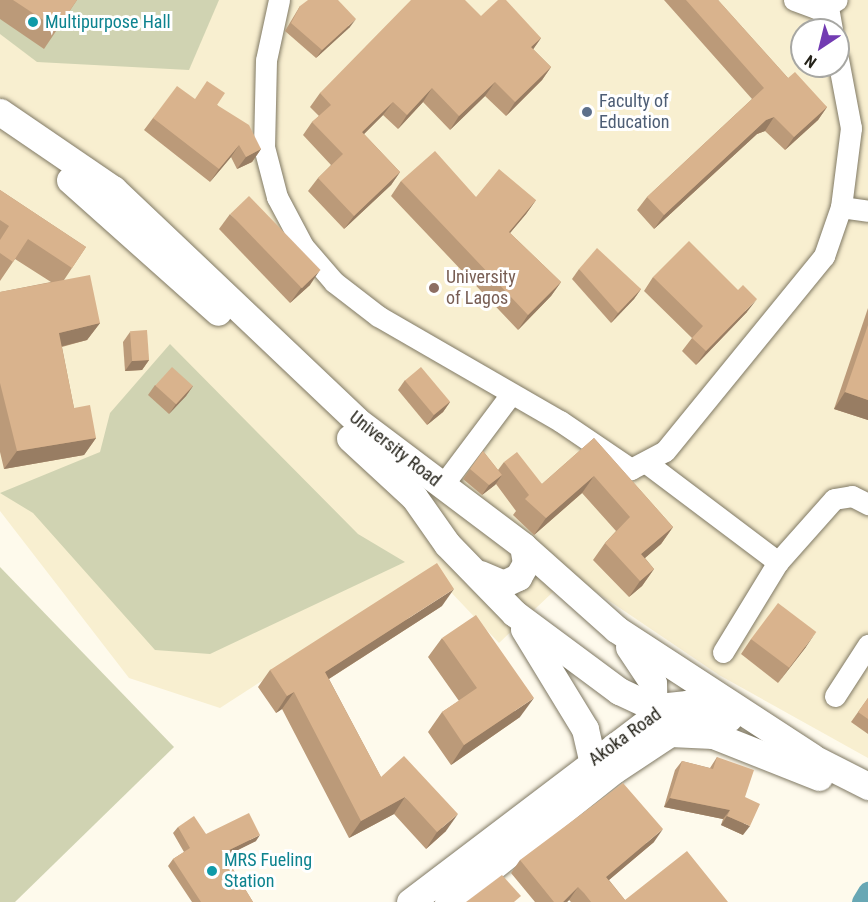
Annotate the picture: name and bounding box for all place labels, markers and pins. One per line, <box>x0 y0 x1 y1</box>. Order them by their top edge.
place label: Multipurpose Hall <box>45 11 171 33</box>
marker: Multipurpose Hall <box>26 15 40 29</box>
place label: Faculty of Education <box>599 91 670 134</box>
marker: Faculty of Education <box>580 105 594 119</box>
place label: University of Lagos <box>446 267 516 310</box>
marker: University of Lagos <box>427 281 441 295</box>
place label: MRS Fueling Station <box>224 850 312 892</box>
marker: MRS Fueling Station <box>205 864 219 878</box>

